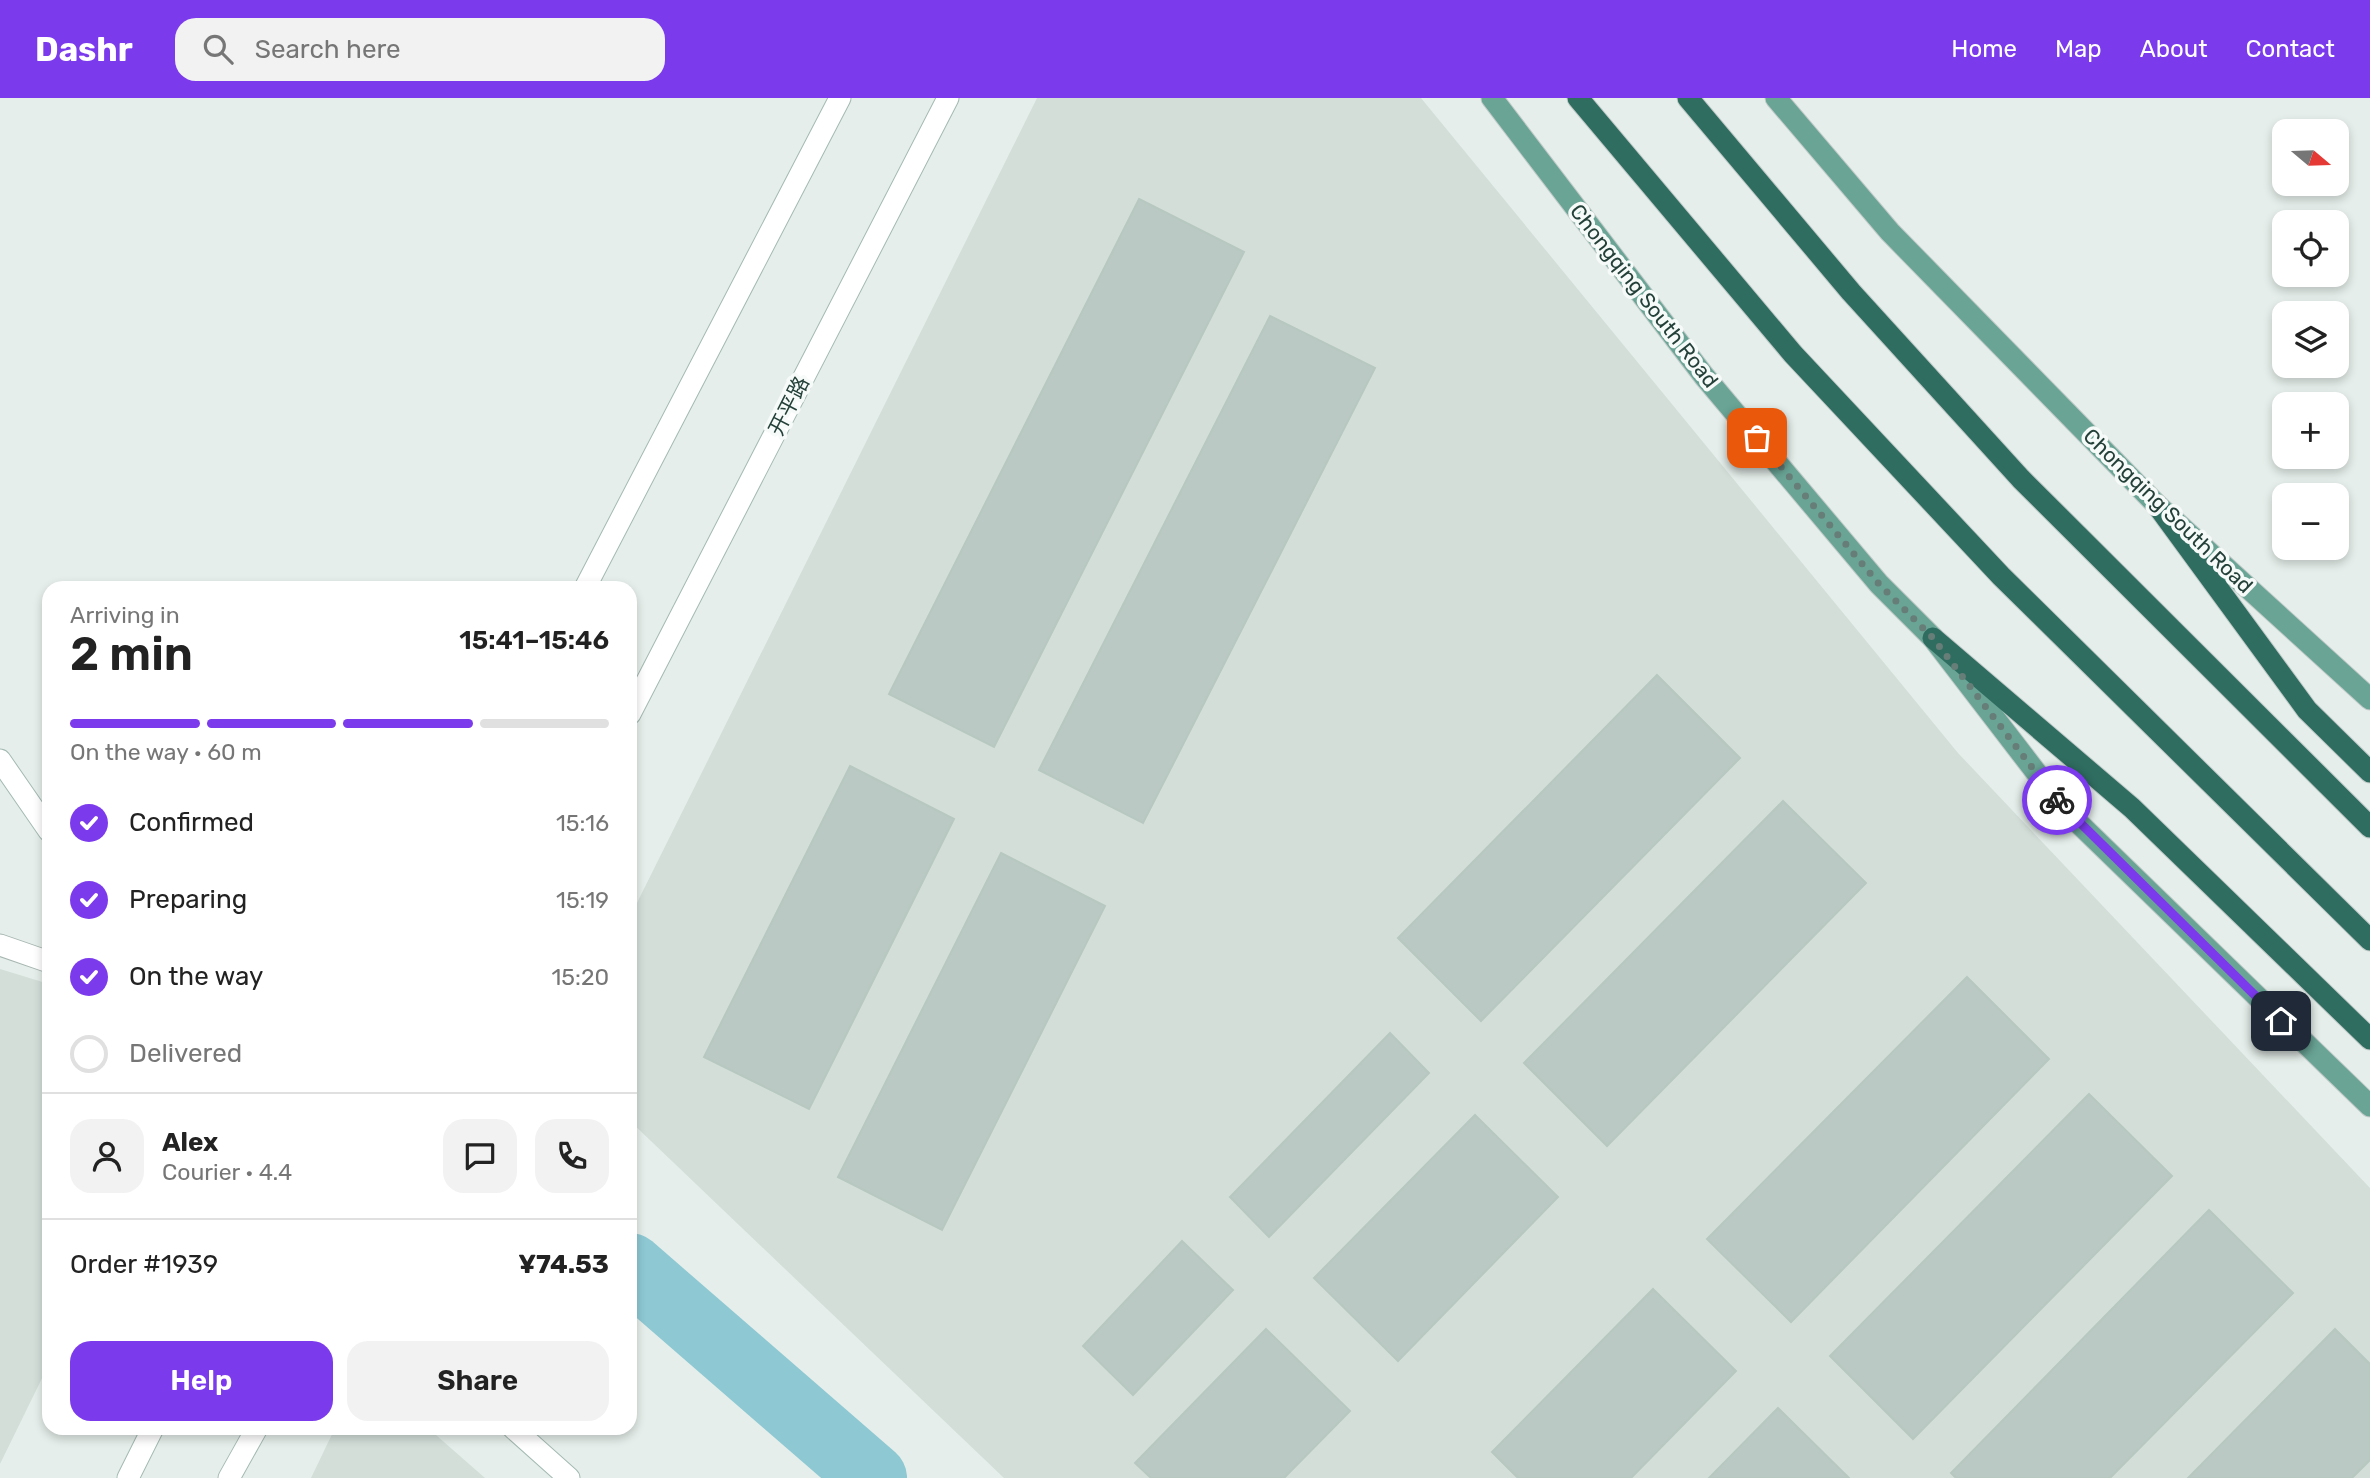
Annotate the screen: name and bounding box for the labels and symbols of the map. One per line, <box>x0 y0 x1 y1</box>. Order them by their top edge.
north arrow <box>2272 119 2348 196</box>
street label: Chongqing South Road <box>1565 199 1724 392</box>
street label: 开平路 <box>763 372 814 440</box>
pin <box>1727 408 1787 468</box>
street label: Chongqing South Road <box>2078 423 2258 598</box>
courier <box>2022 765 2092 835</box>
pin <box>2251 991 2311 1051</box>

